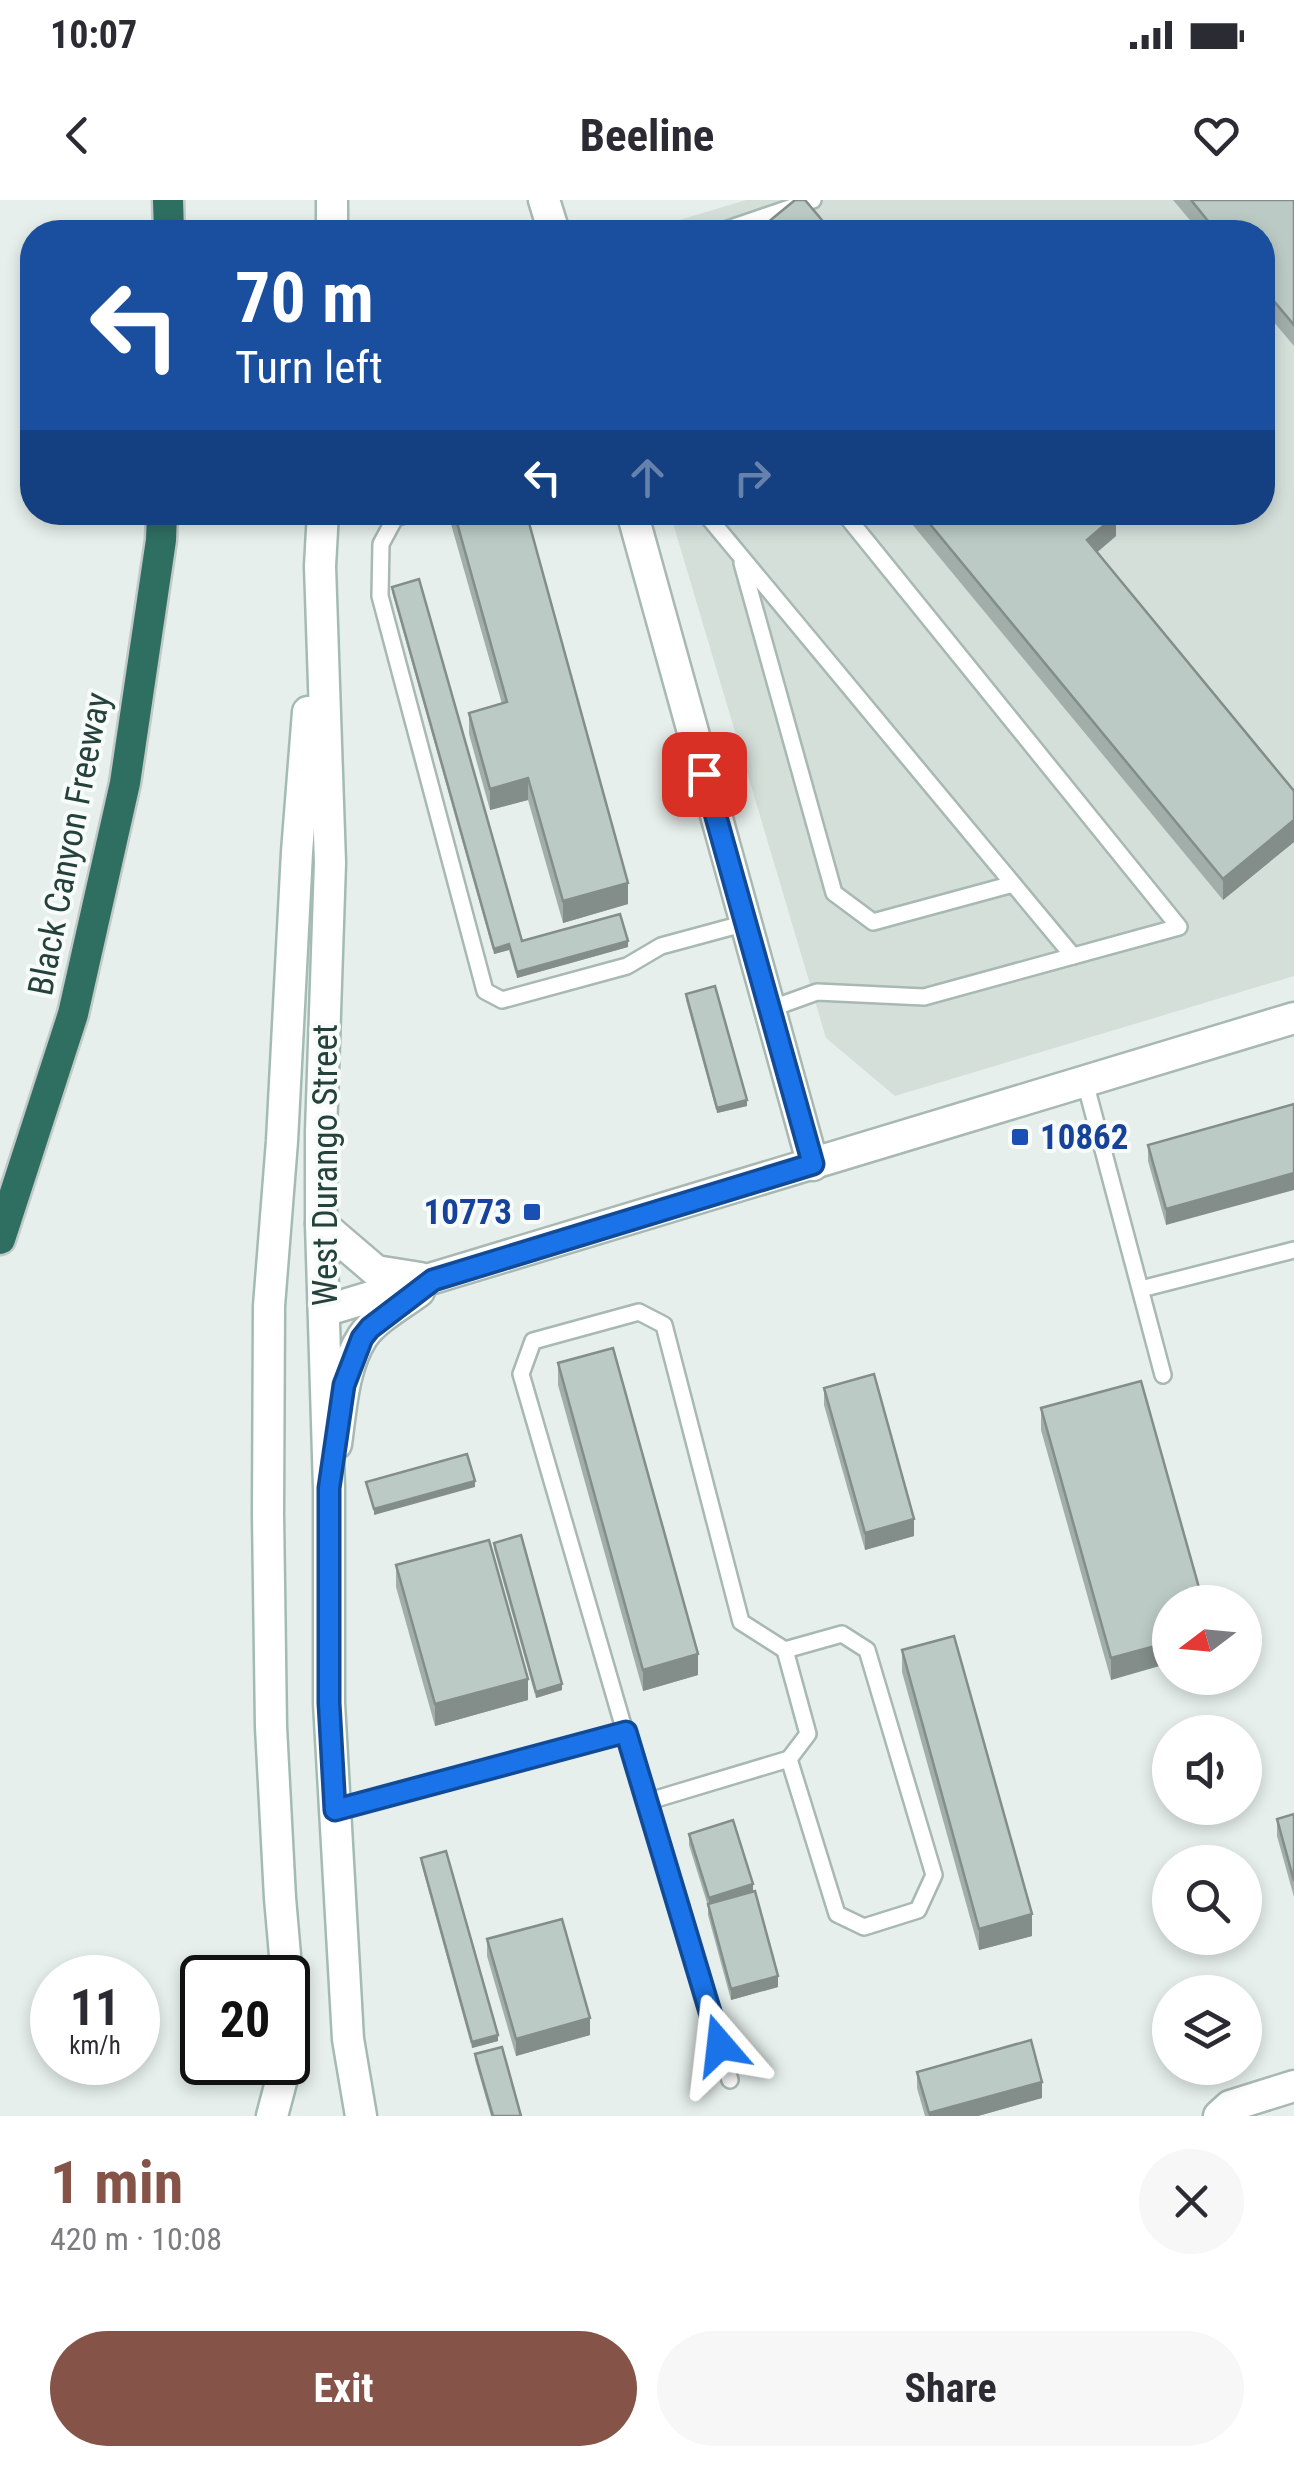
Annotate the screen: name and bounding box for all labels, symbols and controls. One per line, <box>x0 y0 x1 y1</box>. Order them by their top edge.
text: 10:07 <box>50 13 137 57</box>
icon: back <box>50 108 105 163</box>
icon: heart <box>1189 108 1244 163</box>
text: Beeline <box>580 109 714 162</box>
text: 70 m <box>235 257 374 339</box>
icon: left <box>70 260 200 390</box>
text: Turn left <box>235 341 383 394</box>
icon: left <box>515 450 570 505</box>
icon: ahead <box>620 450 675 505</box>
icon: right <box>725 450 780 505</box>
street label: Black Canyon Freeway <box>20 689 119 999</box>
pin <box>662 732 747 817</box>
icon: arrive <box>677 747 732 802</box>
street label: West Durango Street <box>305 1024 346 1306</box>
place label: 10862 <box>1040 1117 1128 1158</box>
marker: 10862 <box>1009 1126 1031 1148</box>
place label: 10773 <box>424 1192 512 1233</box>
marker: 10773 <box>521 1201 543 1223</box>
north arrow <box>1152 1585 1262 1695</box>
map controls <box>1152 1585 1262 2085</box>
button: sound <box>1152 1715 1262 1825</box>
button: search <box>1152 1845 1262 1955</box>
speed limit sign: 20 <box>180 1955 310 2085</box>
button: layers <box>1152 1975 1262 2085</box>
text: 11 <box>70 1979 120 2037</box>
position arrow <box>668 1993 772 2097</box>
text: km/h <box>69 2031 121 2060</box>
text: 1 min <box>50 2147 183 2218</box>
button: close <box>1139 2149 1244 2254</box>
text: 420 m · 10:08 <box>50 2220 222 2258</box>
button: Exit <box>50 2331 637 2446</box>
button: Share <box>657 2331 1244 2446</box>

